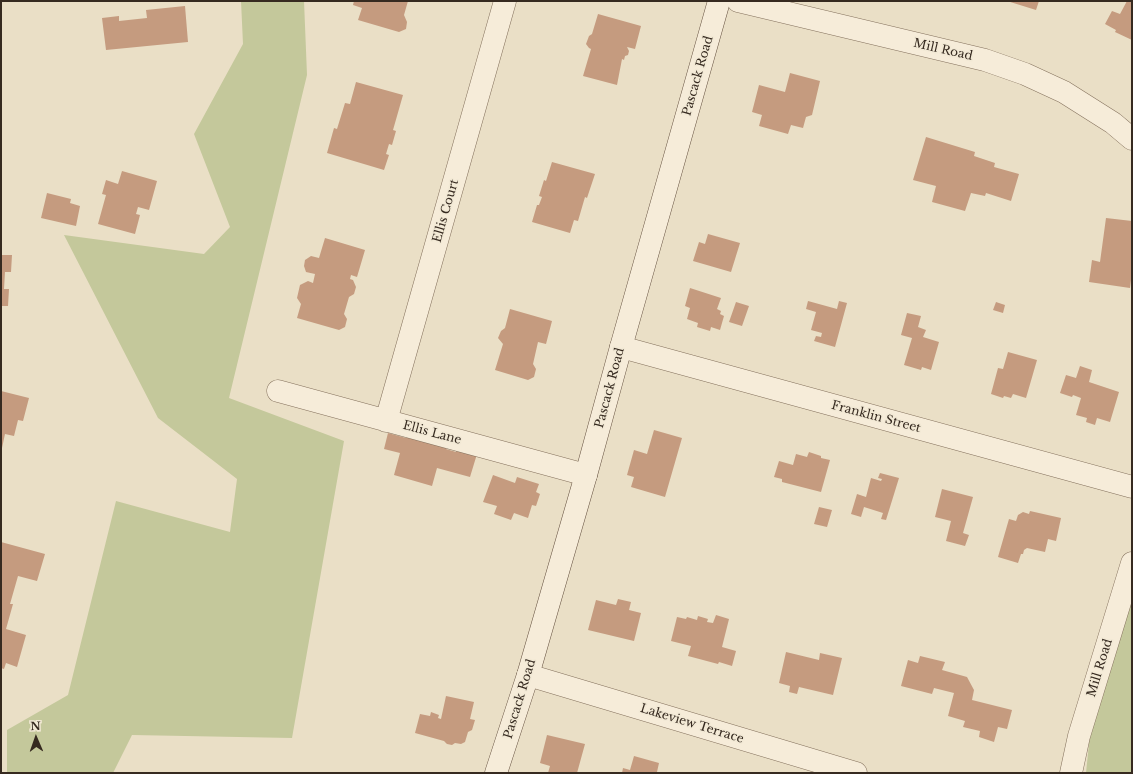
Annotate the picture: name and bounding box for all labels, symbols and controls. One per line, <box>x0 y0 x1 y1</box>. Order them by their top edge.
street label: Pascack Road <box>680 34 716 118</box>
street label: Mill Road <box>912 36 974 64</box>
street label: Ellis Court <box>430 178 462 244</box>
street label: Pascack Road <box>592 346 628 430</box>
street label: Franklin Street <box>830 398 922 436</box>
street label: Ellis Lane <box>401 418 463 448</box>
street label: Mill Road <box>1084 637 1116 699</box>
street label: Pascack Road <box>501 657 539 741</box>
street label: Lakeview Terrace <box>639 701 745 747</box>
north arrow <box>16 718 56 758</box>
text: N <box>30 719 41 733</box>

